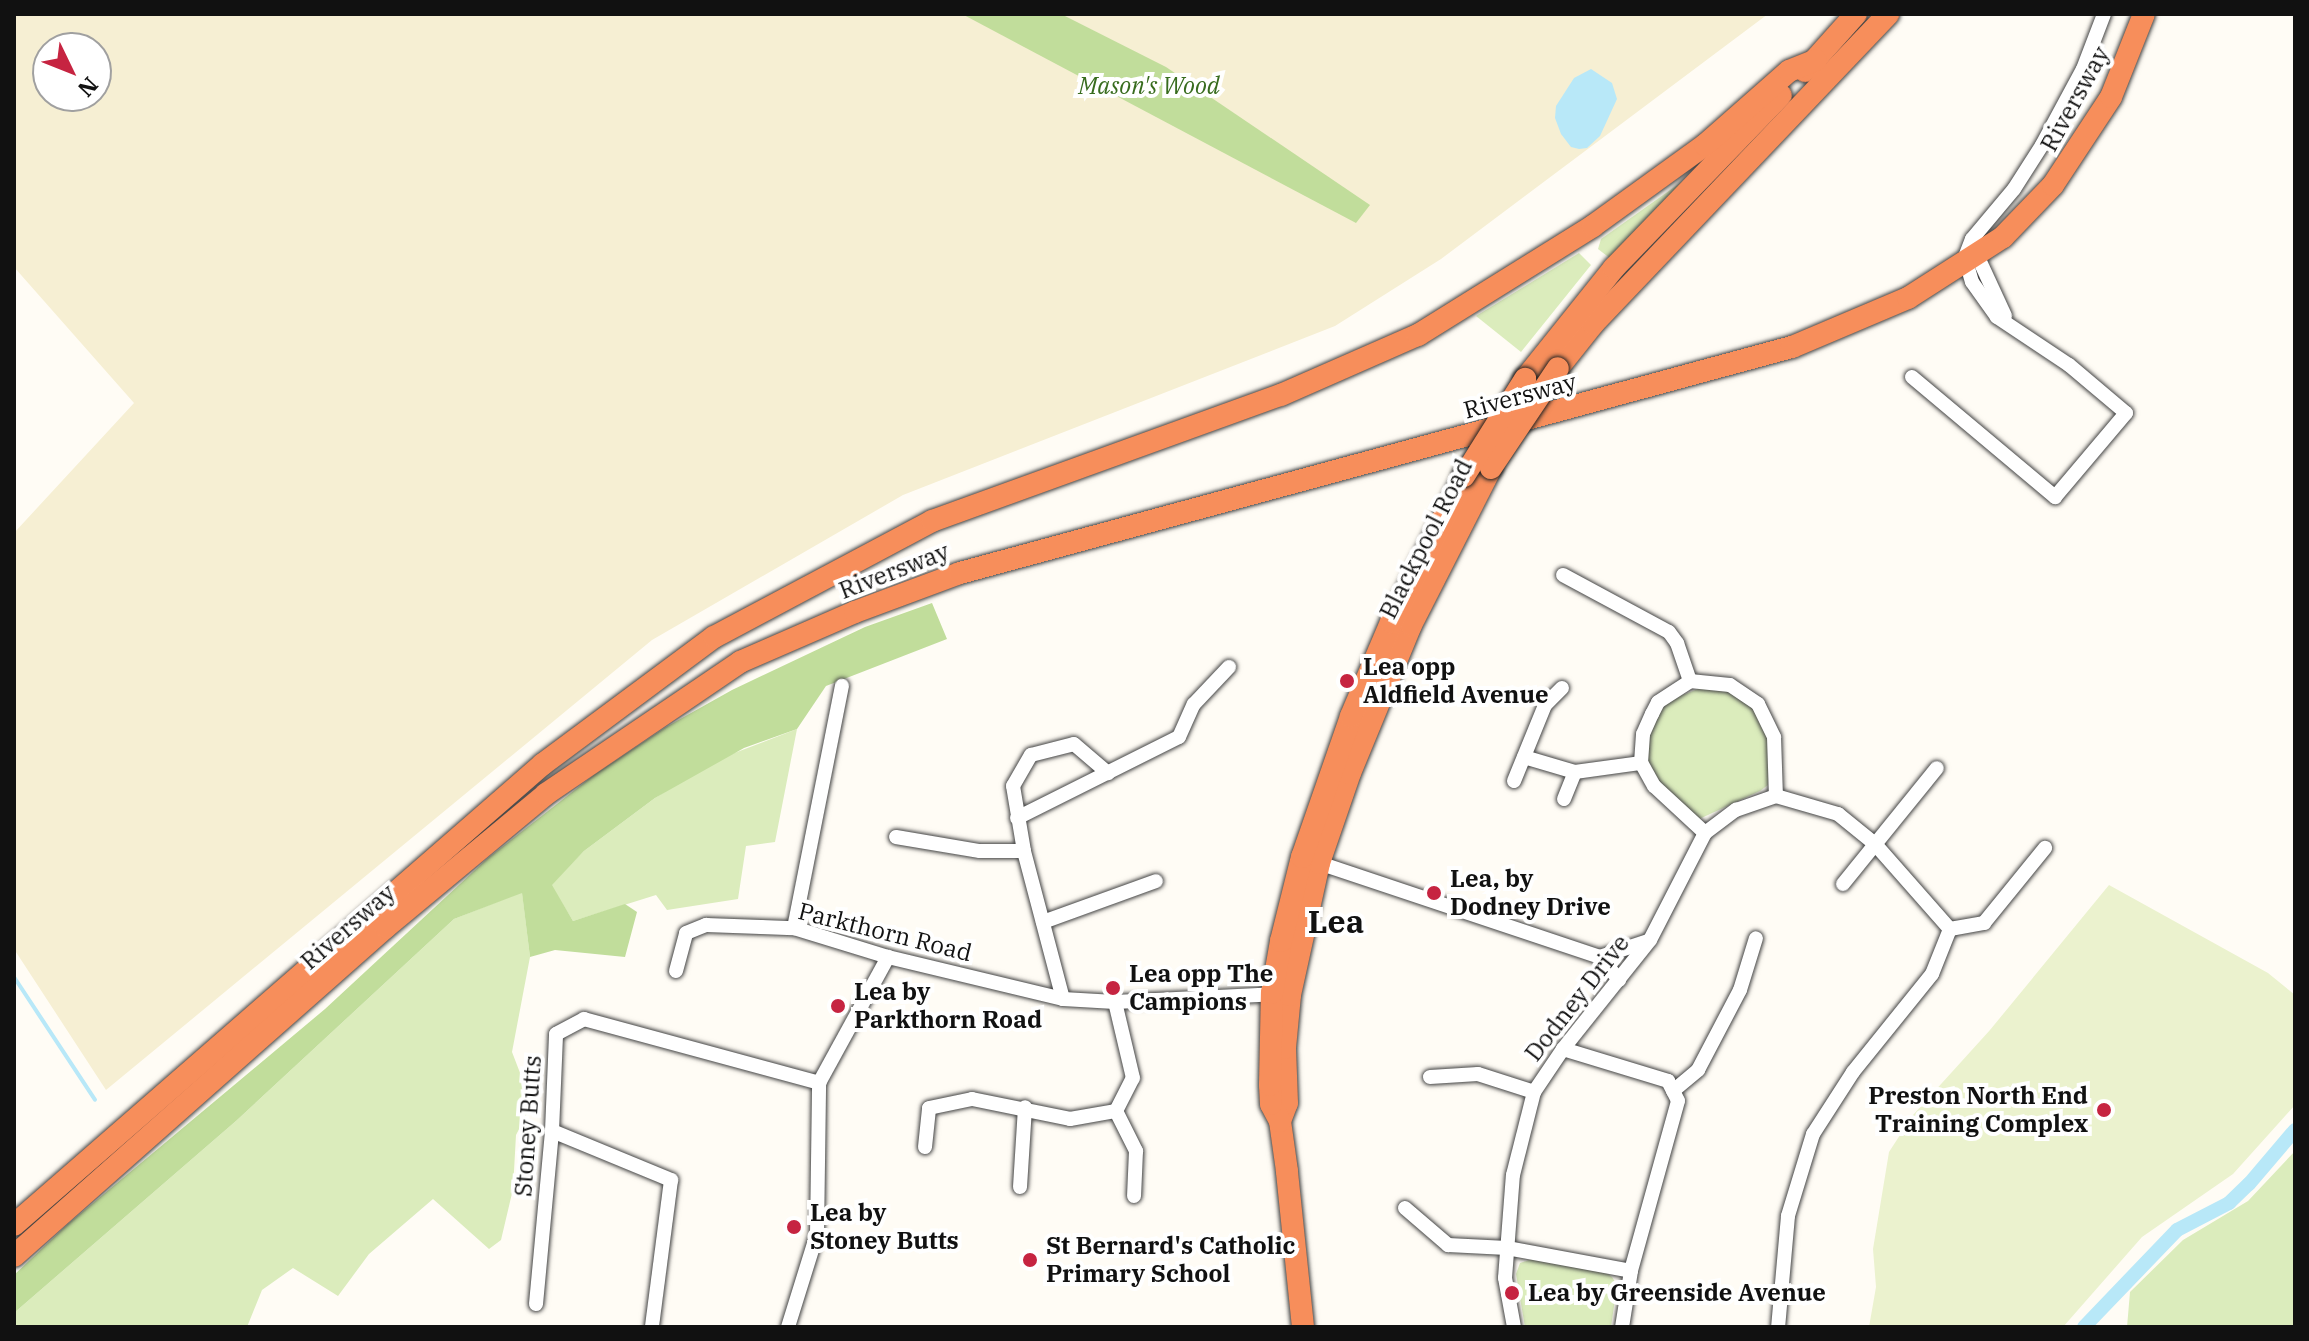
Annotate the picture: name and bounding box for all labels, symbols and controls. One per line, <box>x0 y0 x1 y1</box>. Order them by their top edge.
north arrow <box>32 32 112 112</box>
street label: Riversway <box>2034 42 2116 156</box>
text: N <box>72 71 105 104</box>
park label: Mason's Wood <box>1078 72 1220 100</box>
street label: Riversway <box>1460 367 1580 425</box>
street label: Blackpool Road <box>1373 454 1479 624</box>
street label: Riversway <box>835 537 953 605</box>
place label: Lea opp Aldfield Avenue <box>1363 653 1549 709</box>
marker: Lea opp Aldfield Avenue <box>1338 672 1356 690</box>
place label: Lea, by Dodney Drive <box>1450 865 1611 921</box>
street label: Riversway <box>295 878 401 976</box>
marker: Lea, by Dodney Drive <box>1425 884 1443 902</box>
street label: Parkthorn Road <box>795 897 975 967</box>
district label: Lea <box>1308 902 1364 940</box>
street label: Dodney Drive <box>1519 929 1635 1067</box>
place label: Lea opp The Campions <box>1129 960 1273 1016</box>
place label: Lea by Parkthorn Road <box>854 978 1042 1034</box>
marker: Lea opp The Campions <box>1104 979 1122 997</box>
marker: Lea by Parkthorn Road <box>829 997 847 1015</box>
street label: Stoney Butts <box>509 1054 547 1198</box>
place label: Preston North End Training Complex <box>1868 1082 2088 1138</box>
marker: Preston North End Training Complex <box>2095 1101 2113 1119</box>
place label: Lea by Stoney Butts <box>810 1199 959 1255</box>
marker: Lea by Stoney Butts <box>785 1218 803 1236</box>
place label: St Bernard's Catholic Primary School <box>1046 1232 1295 1288</box>
marker: St Bernard's Catholic Primary School <box>1021 1251 1039 1269</box>
place label: Lea by Greenside Avenue <box>1528 1279 1826 1307</box>
marker: Lea by Greenside Avenue <box>1503 1284 1521 1302</box>

